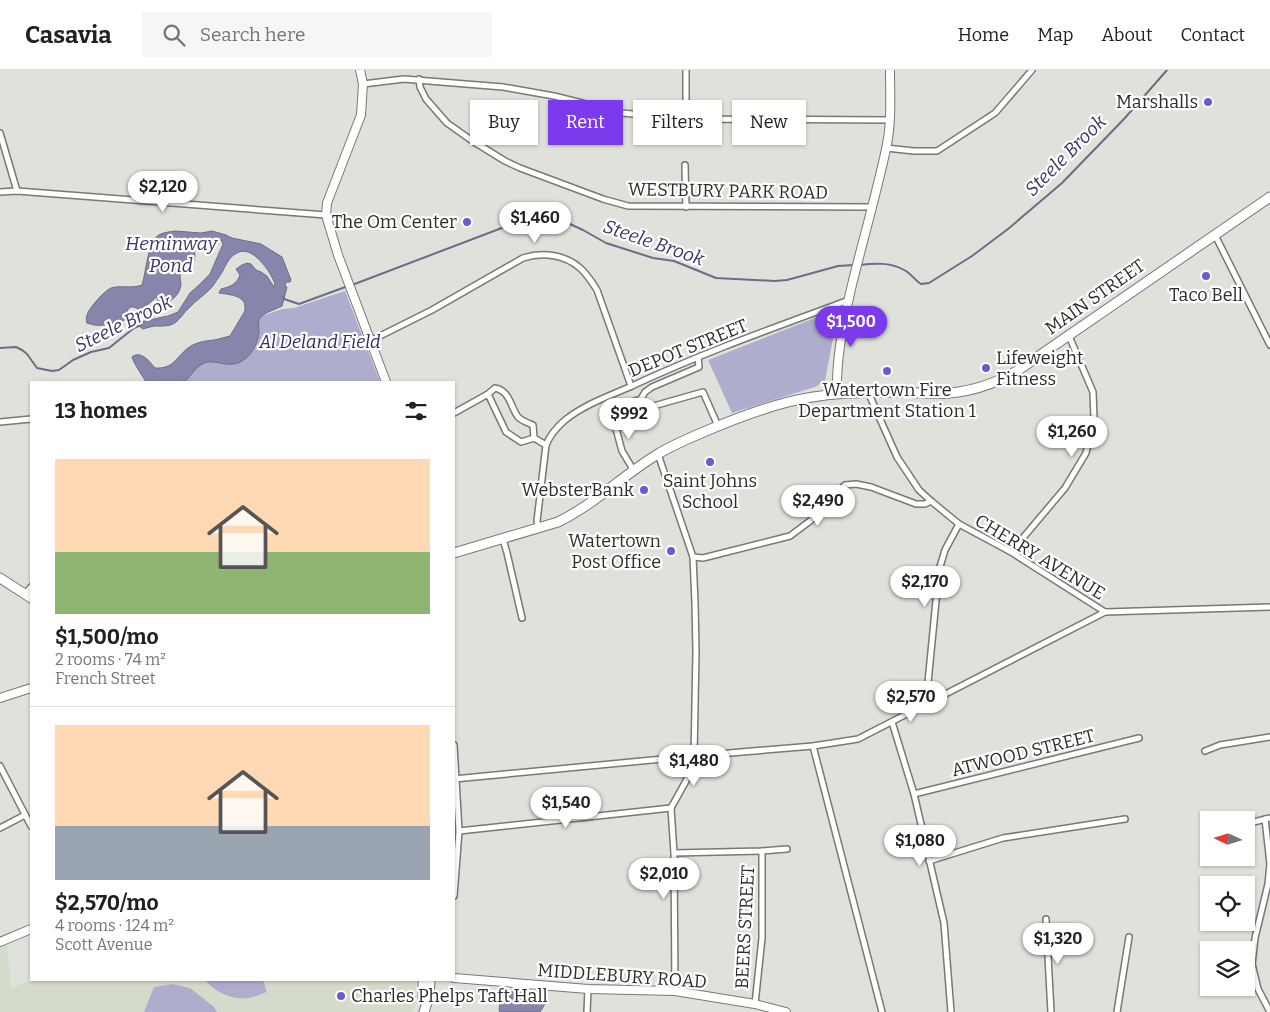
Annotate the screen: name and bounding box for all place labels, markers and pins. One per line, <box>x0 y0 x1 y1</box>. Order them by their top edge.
place label: Marshalls <box>1116 91 1198 113</box>
marker: Marshalls <box>1202 96 1214 108</box>
pin: $2,120 <box>122 170 204 213</box>
pin: $1,460 <box>494 202 576 244</box>
place label: The Om Center <box>332 211 457 233</box>
marker: The Om Center <box>461 216 473 228</box>
marker: Taco Bell <box>1200 270 1212 282</box>
place label: Taco Bell <box>1169 284 1243 306</box>
pin: $1,500 <box>810 306 892 348</box>
place label: Lifeweight Fitness <box>996 347 1084 390</box>
marker: Lifeweight Fitness <box>980 362 992 374</box>
marker: Watertown Fire Department Station 1 <box>881 365 893 377</box>
place label: Watertown Fire Department Station 1 <box>798 379 976 422</box>
pin: $992 <box>599 398 659 440</box>
pin: $1,260 <box>1031 416 1113 458</box>
marker: Saint Johns School <box>704 456 716 468</box>
place label: Saint Johns School <box>663 470 757 513</box>
place label: WebsterBank <box>521 479 635 501</box>
marker: WebsterBank <box>638 484 650 496</box>
pin: $2,490 <box>777 484 859 527</box>
place label: Watertown Post Office <box>568 530 662 573</box>
marker: Watertown Post Office <box>665 545 677 557</box>
pin: $2,170 <box>884 566 966 608</box>
pin: $2,570 <box>870 680 952 723</box>
pin: $1,480 <box>653 744 735 787</box>
pin: $1,540 <box>525 786 607 829</box>
pin: $1,080 <box>879 824 961 867</box>
pin: $2,010 <box>623 858 705 900</box>
pin: $1,320 <box>1017 922 1099 965</box>
place label: Charles Phelps Taft Hall <box>351 985 548 1007</box>
marker: Charles Phelps Taft Hall <box>335 990 347 1002</box>

